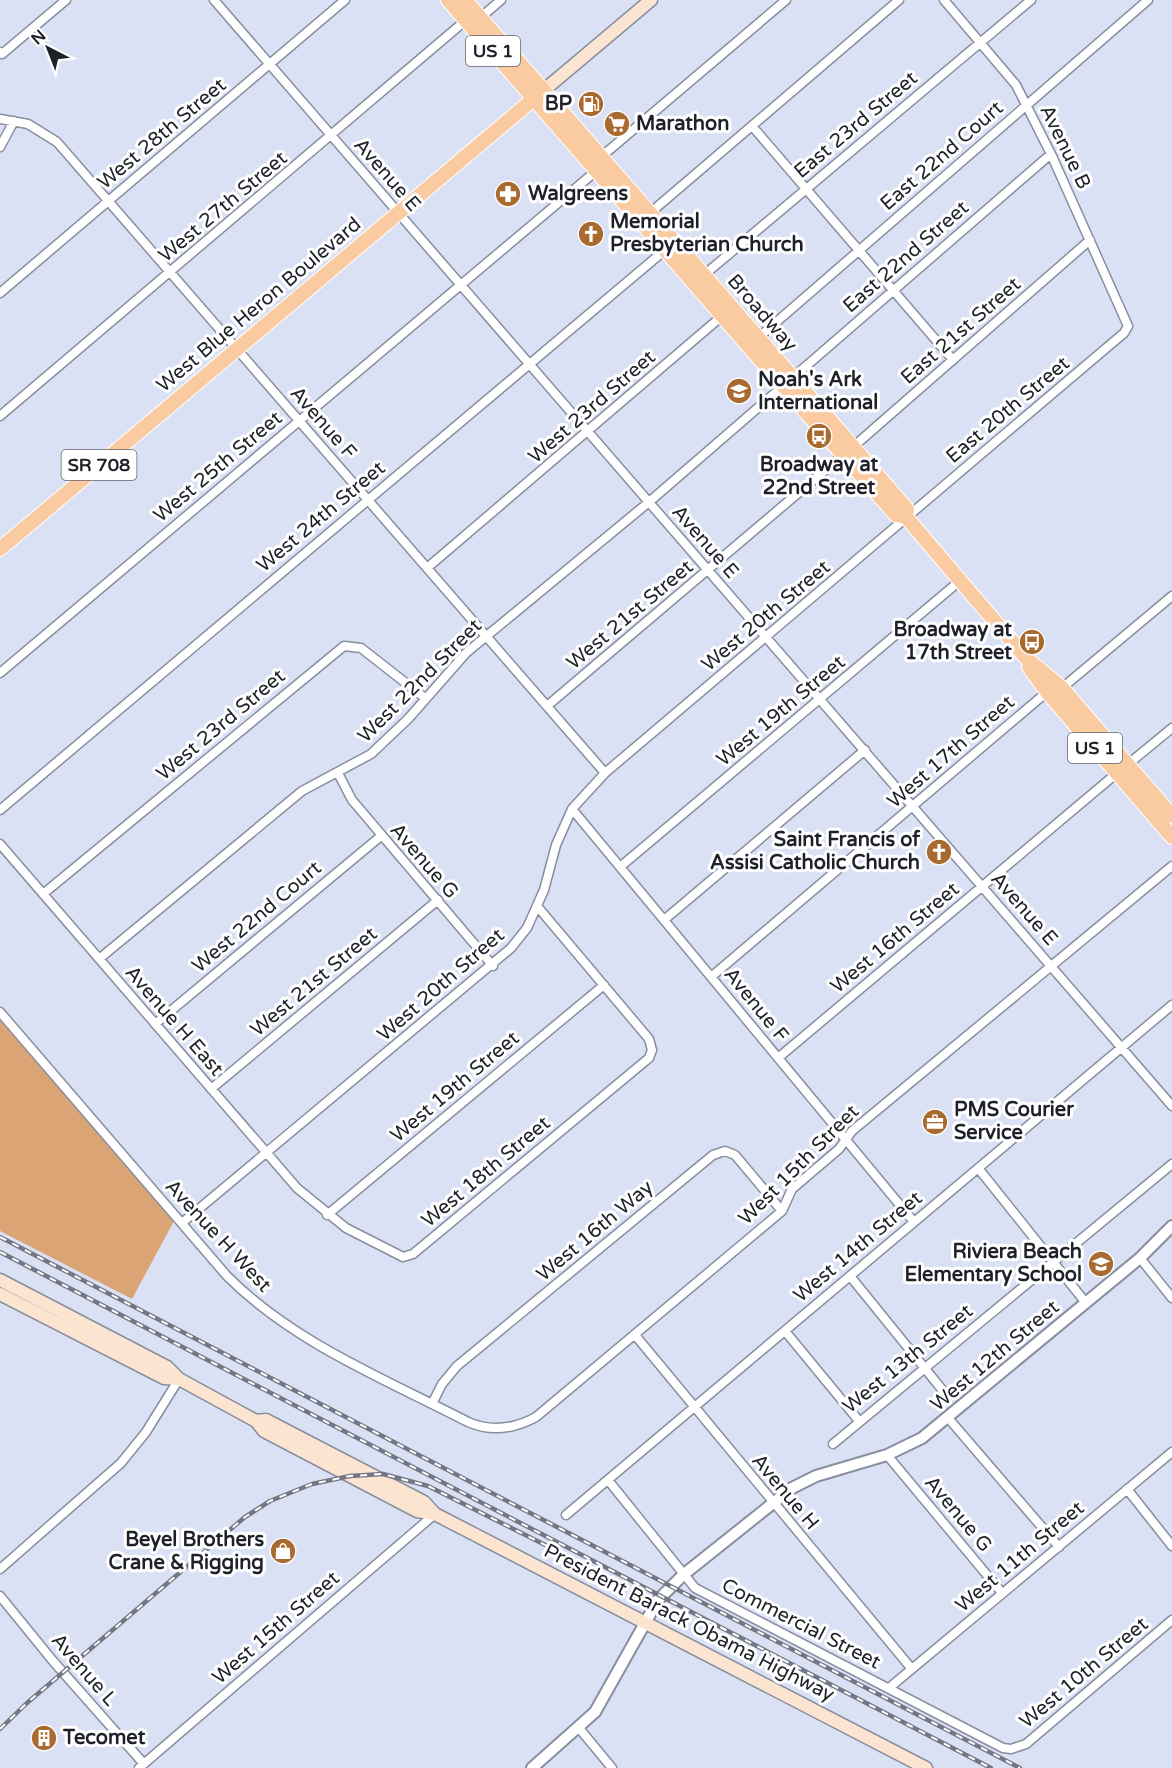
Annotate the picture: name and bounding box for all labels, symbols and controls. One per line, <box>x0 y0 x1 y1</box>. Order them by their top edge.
north arrow <box>18 18 78 78</box>
text: N <box>27 26 50 49</box>
road number: US 1 <box>466 36 520 66</box>
street label: East 23rd Street <box>789 66 923 184</box>
street label: West 28th Street <box>93 73 231 195</box>
fuel station icon: BP <box>576 89 606 119</box>
place label: BP <box>545 92 573 116</box>
street label: East 22nd Court <box>876 96 1008 216</box>
street label: Avenue B <box>1034 101 1096 193</box>
supermarket icon: Marathon <box>602 109 632 139</box>
place label: Marathon <box>636 112 729 136</box>
street label: Avenue E <box>349 133 425 217</box>
street label: West 27th Street <box>154 146 292 268</box>
pharmacy icon: Walgreens <box>493 179 523 209</box>
place label: Walgreens <box>528 182 628 206</box>
street label: East 22nd Street <box>838 196 974 318</box>
place label: Memorial Presbyterian Church <box>610 210 804 257</box>
street label: West Blue Heron Boulevard <box>152 212 366 398</box>
church icon: Memorial Presbyterian Church <box>576 219 606 249</box>
street label: Broadway <box>722 269 802 357</box>
street label: East 21st Street <box>896 272 1026 390</box>
street label: West 23rd Street <box>524 345 661 469</box>
street label: East 20th Street <box>941 351 1075 469</box>
place label: Noah's Ark International <box>758 368 878 415</box>
school or university icon: Noah's Ark International <box>724 376 754 406</box>
street label: Avenue F <box>285 382 361 464</box>
street label: West 25th Street <box>149 406 287 528</box>
bus stop icon: Broadway at 22nd Street <box>804 421 834 451</box>
road number: SR 708 <box>62 450 136 480</box>
place label: Broadway at 22nd Street <box>760 453 879 500</box>
street label: West 24th Street <box>252 456 390 578</box>
street label: Avenue E <box>667 500 743 584</box>
street label: West 21st Street <box>562 555 698 675</box>
street label: West 20th Street <box>697 555 835 677</box>
street label: West 22nd Street <box>353 614 487 748</box>
place label: Broadway at 17th Street <box>894 618 1012 665</box>
bus stop icon: Broadway at 17th Street <box>1017 627 1047 657</box>
street label: West 19th Street <box>712 650 850 772</box>
street label: West 23rd Street <box>152 664 290 786</box>
street label: West 17th Street <box>883 690 1020 814</box>
road number: US 1 <box>1068 733 1122 763</box>
street label: Avenue G <box>385 818 463 904</box>
place label: Saint Francis of Assisi Catholic Church <box>710 828 920 875</box>
church icon: Saint Francis of Assisi Catholic Church <box>924 837 954 867</box>
street label: West 22nd Court <box>187 856 327 978</box>
street label: Avenue E <box>986 867 1062 951</box>
street label: West 16th Street <box>826 877 964 999</box>
street label: West 21st Street <box>246 922 382 1042</box>
street label: West 20th Street <box>373 923 510 1047</box>
street label: Avenue H East <box>120 961 229 1081</box>
street label: Avenue F <box>719 963 793 1047</box>
street label: West 19th Street <box>386 1026 524 1148</box>
place label: PMS Courier Service <box>954 1098 1074 1145</box>
street label: West 15th Street <box>734 1100 864 1230</box>
office icon: PMS Courier Service <box>920 1107 950 1137</box>
street label: West 18th Street <box>417 1111 555 1233</box>
street label: Avenue H West <box>160 1175 276 1297</box>
street label: West 16th Way <box>532 1175 658 1287</box>
street label: West 14th Street <box>789 1186 927 1308</box>
place label: Riviera Beach Elementary School <box>904 1240 1082 1287</box>
school or university icon: Riviera Beach Elementary School <box>1086 1249 1116 1279</box>
street label: West 12th Street <box>926 1295 1064 1417</box>
street label: West 13th Street <box>838 1299 978 1419</box>
street label: Avenue H <box>746 1449 824 1535</box>
street label: Avenue G <box>919 1471 997 1557</box>
street label: West 11th Street <box>951 1496 1089 1618</box>
place label: Beyel Brothers Crane & Rigging <box>109 1528 264 1575</box>
shop icon: Beyel Brothers Crane & Rigging <box>268 1536 298 1566</box>
street label: President Barack Obama Highway <box>540 1539 838 1707</box>
street label: West 15th Street <box>208 1566 345 1690</box>
street label: Commercial Street <box>717 1573 885 1675</box>
street label: West 10th Street <box>1015 1612 1153 1734</box>
street label: Avenue L <box>46 1629 122 1712</box>
building icon: Tecomet <box>29 1723 59 1753</box>
place label: Tecomet <box>62 1726 146 1750</box>

